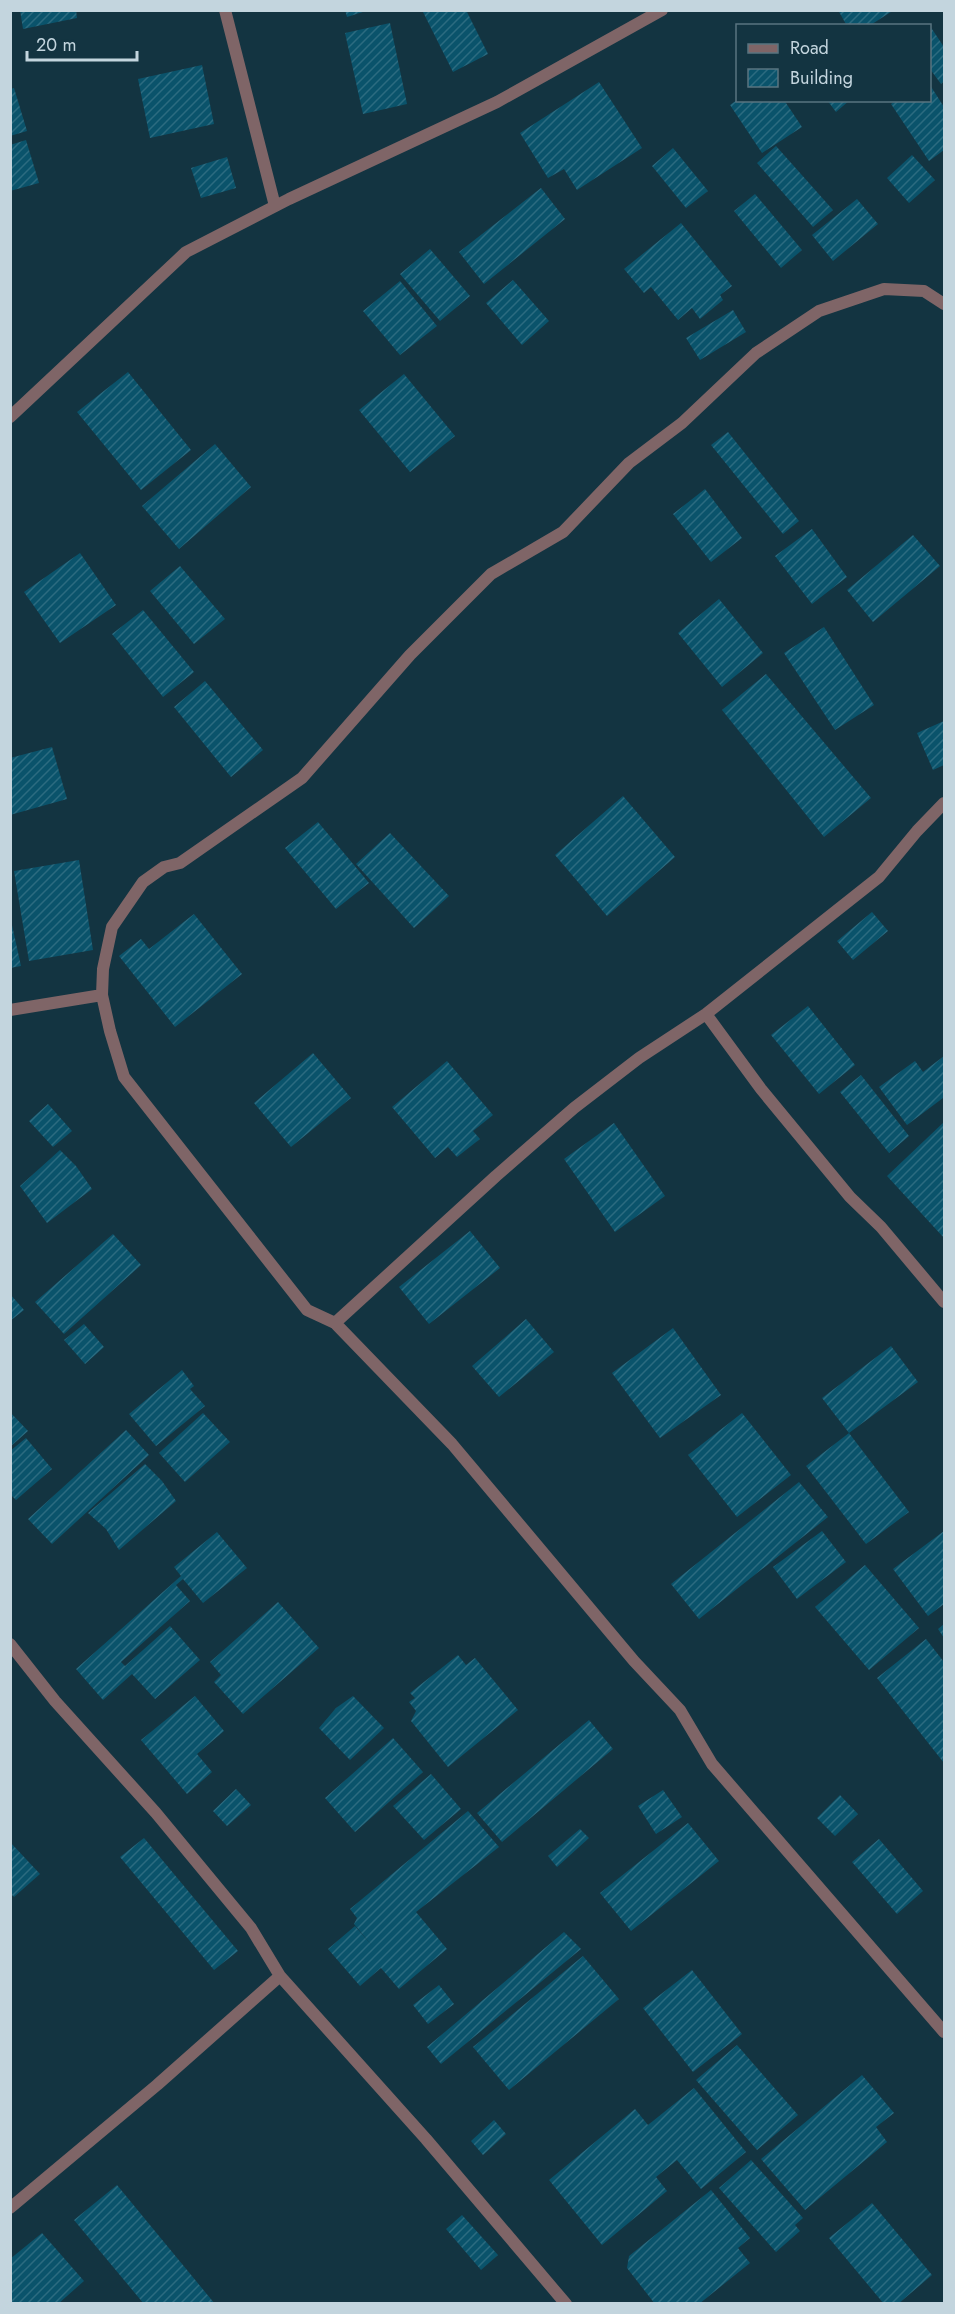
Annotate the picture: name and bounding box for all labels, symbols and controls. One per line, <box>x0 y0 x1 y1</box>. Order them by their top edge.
scale bar <box>27 24 136 62</box>
legend <box>736 24 931 102</box>
text: 20 m <box>36 32 76 58</box>
text: Road <box>790 35 829 61</box>
text: Building <box>790 65 853 91</box>

